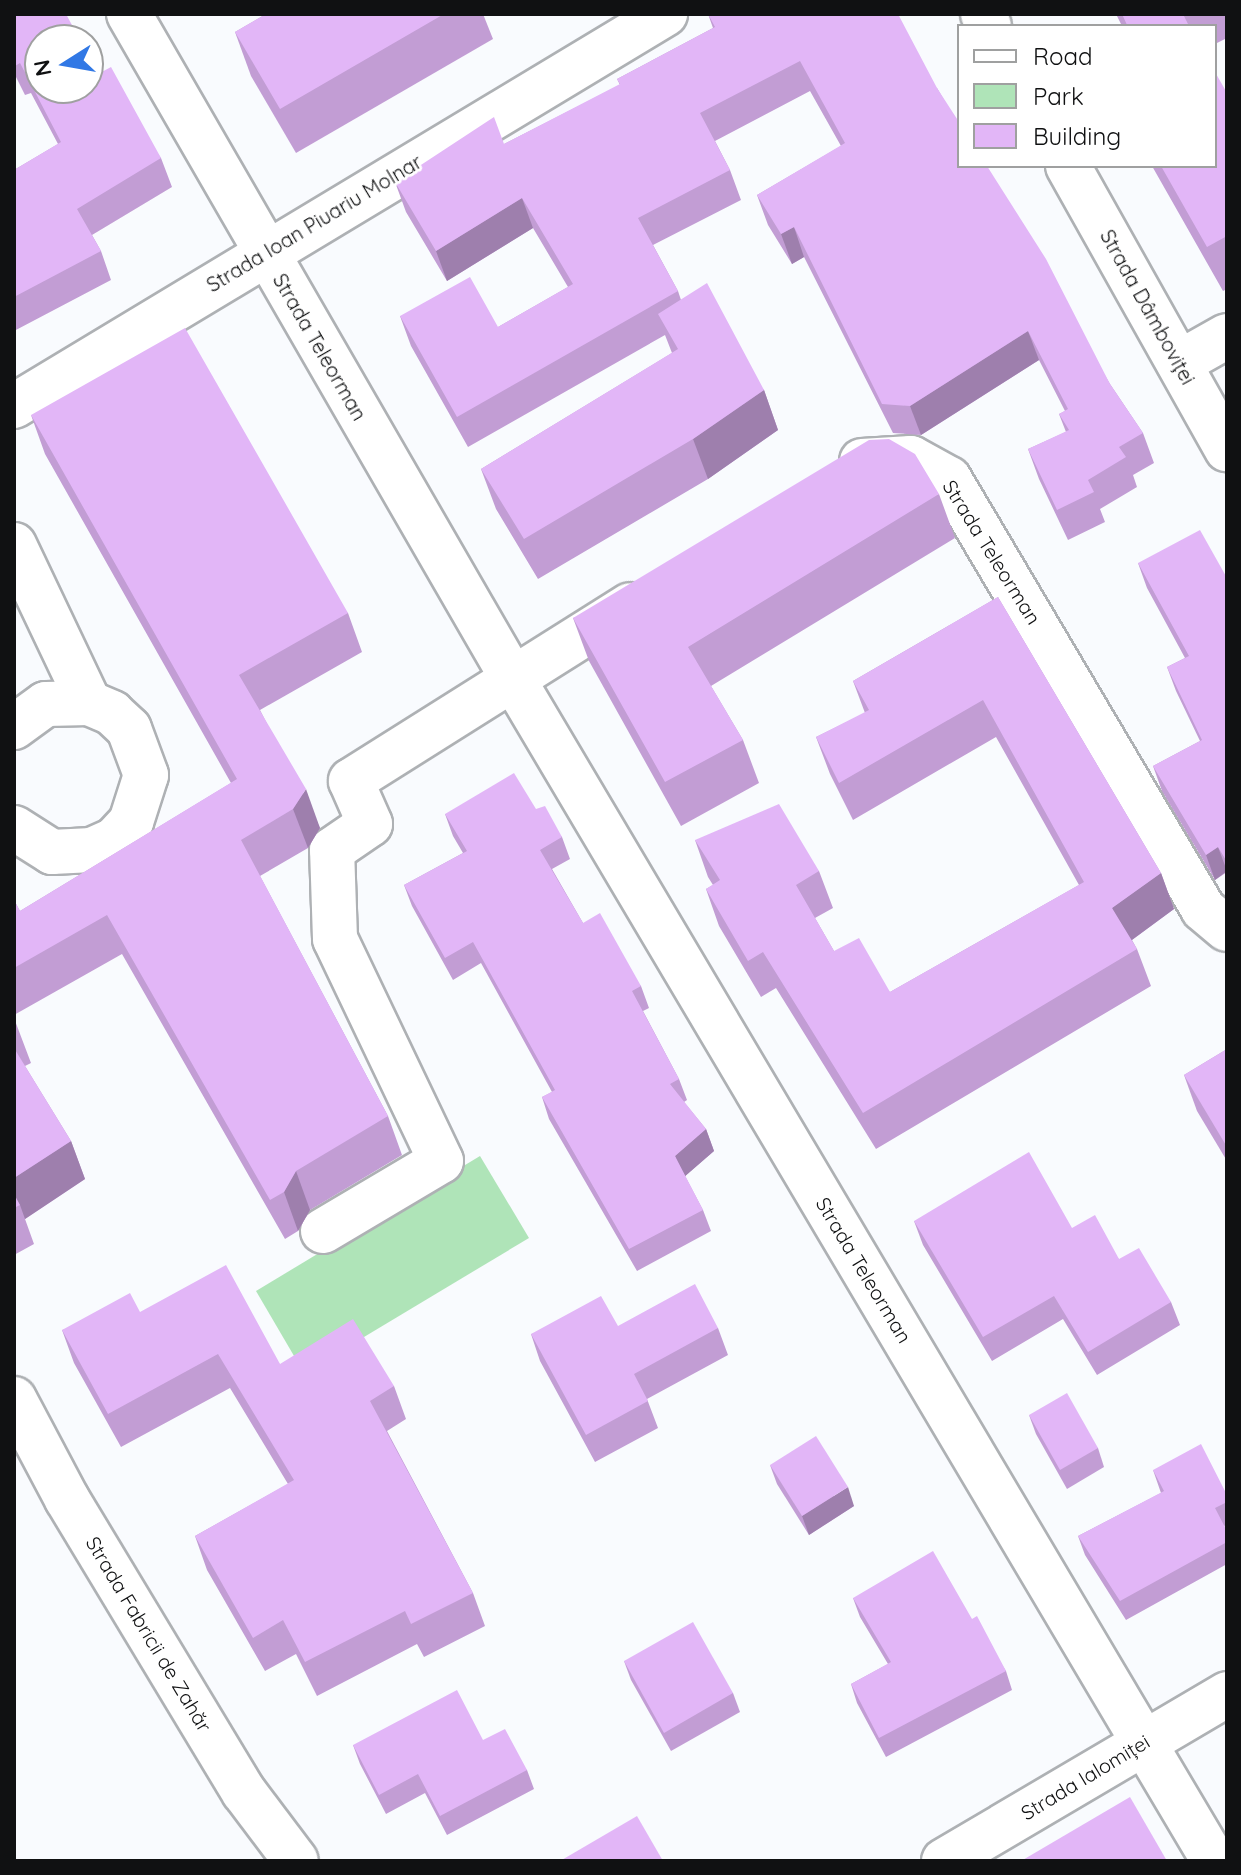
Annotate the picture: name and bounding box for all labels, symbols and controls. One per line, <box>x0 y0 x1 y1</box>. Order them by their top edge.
north arrow <box>24 24 104 104</box>
legend <box>957 24 1217 168</box>
text: Road <box>1033 41 1093 71</box>
text: N <box>27 58 58 79</box>
text: Park <box>1033 81 1084 111</box>
text: Building <box>1033 121 1121 151</box>
street label: Strada Ioan Piuariu Molnar <box>202 149 426 297</box>
street label: Strada Dâmboviței <box>1095 225 1201 389</box>
street label: Strada Teleorman <box>268 269 372 425</box>
street label: Strada Teleorman <box>938 475 1046 629</box>
street label: Strada Teleorman <box>811 1193 917 1347</box>
street label: Strada Fabricii de Zahăr <box>81 1532 217 1736</box>
street label: Strada Ialomiței <box>1016 1729 1154 1825</box>

